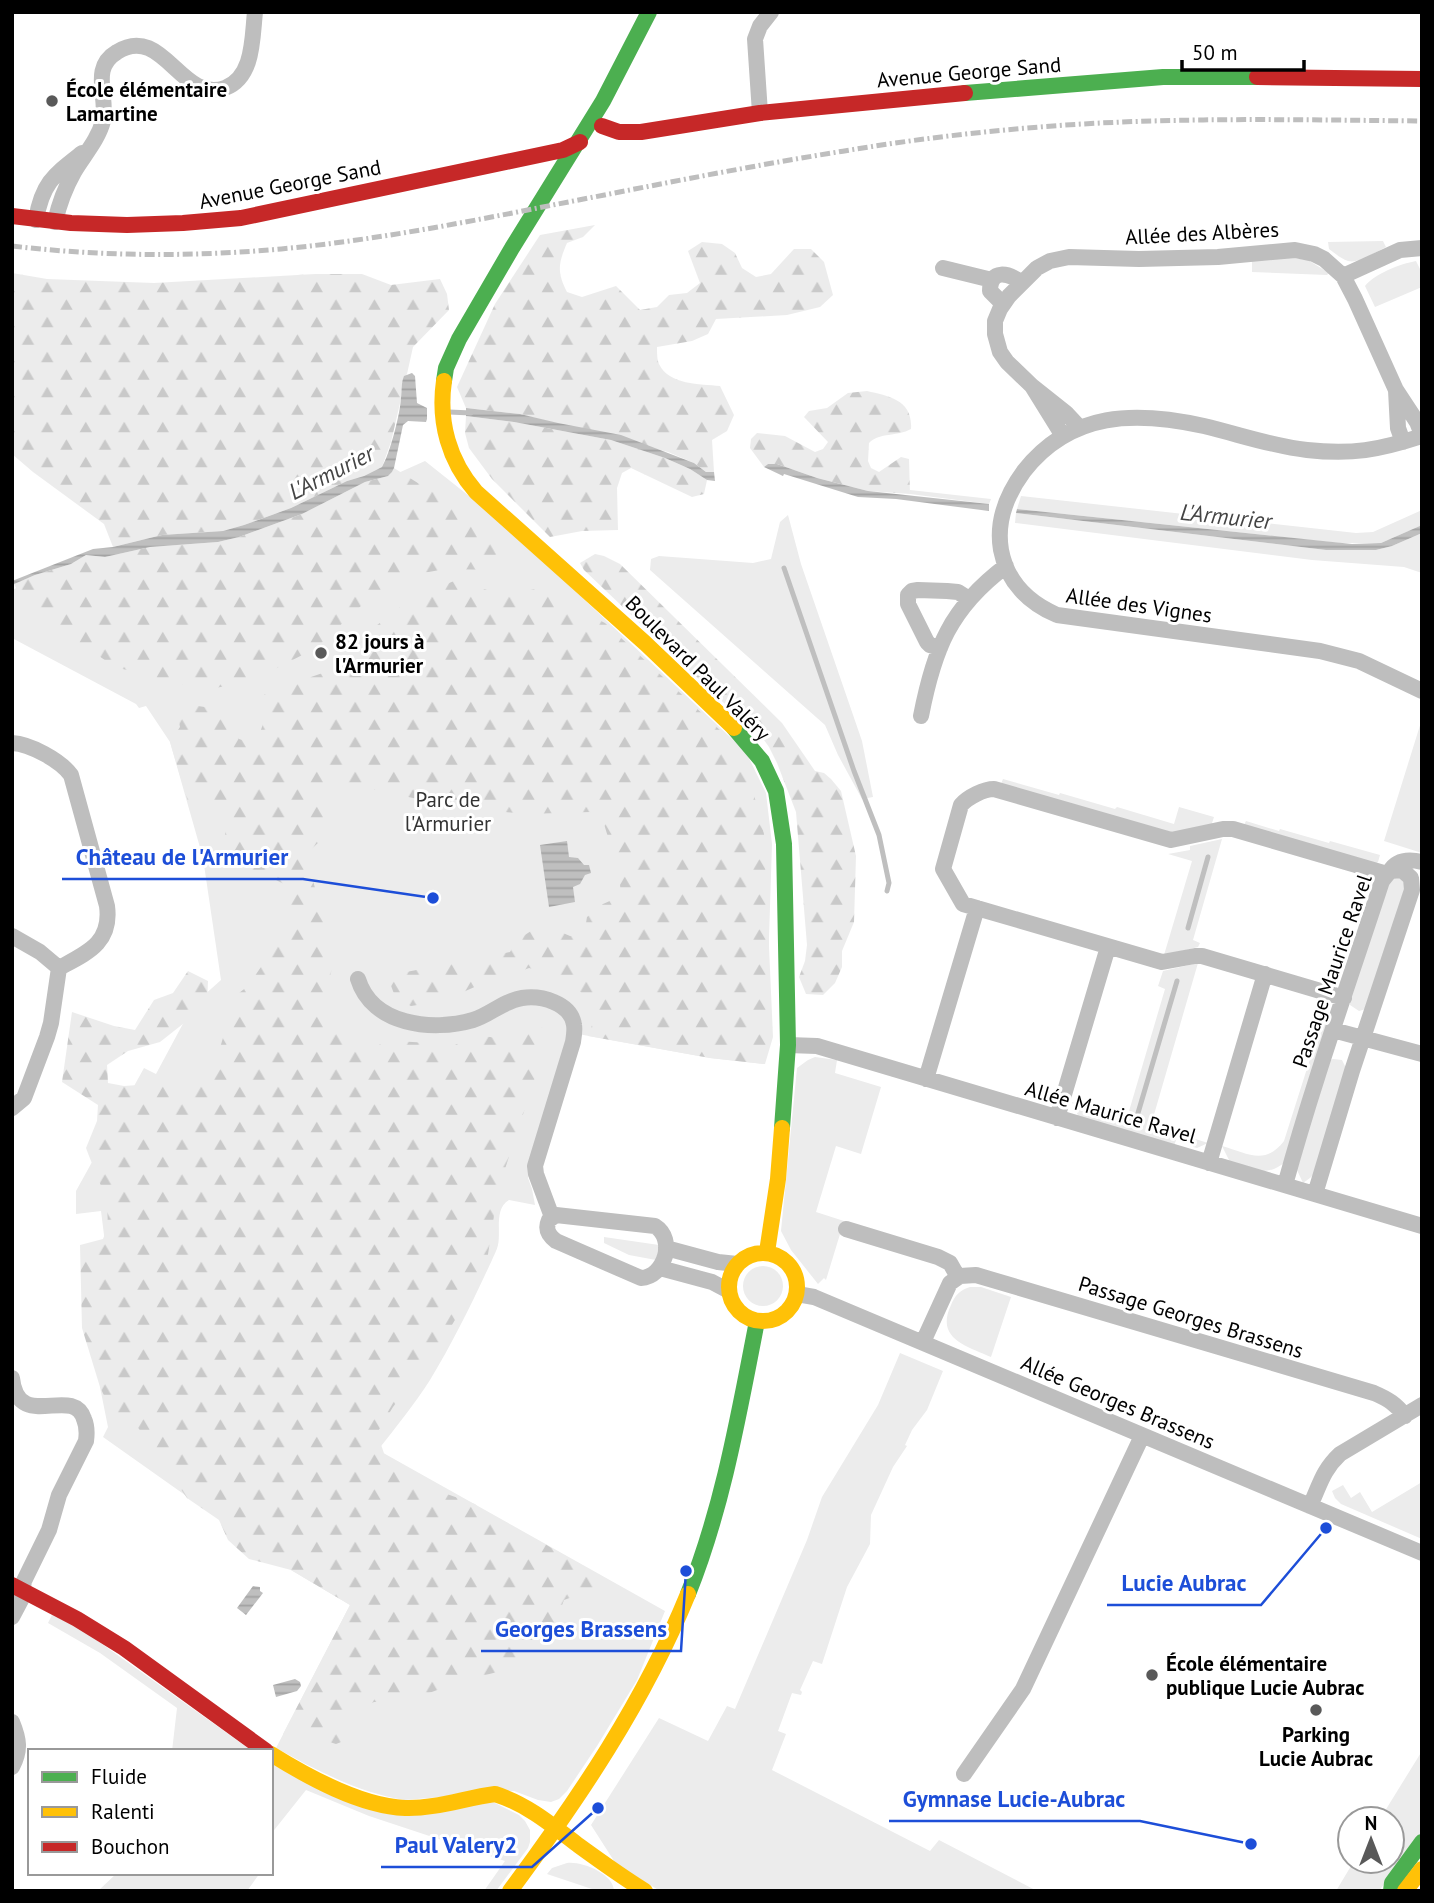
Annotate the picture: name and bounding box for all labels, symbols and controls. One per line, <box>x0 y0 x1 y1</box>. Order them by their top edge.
scale bar <box>1182 28 1304 72</box>
text: 50 m <box>1192 39 1238 66</box>
street label: Avenue George Sand <box>876 50 1062 94</box>
place label: École élémentaire Lamartine <box>66 76 227 127</box>
marker: École élémentaire Lamartine <box>44 93 60 109</box>
street label: Avenue George Sand <box>197 153 383 215</box>
street label: Allée des Albères <box>1124 215 1280 251</box>
water label: L'Armurier <box>284 438 380 506</box>
water label: L'Armurier <box>1179 497 1275 535</box>
street label: Allée des Vignes <box>1064 581 1214 629</box>
street label: Boulevard Paul Valéry <box>620 590 777 747</box>
place label: 82 jours à l'Armurier <box>335 628 424 679</box>
marker: 82 jours à l'Armurier <box>313 645 329 661</box>
park label: Parc de l'Armurier <box>405 786 491 837</box>
callout: Château de l'Armurier <box>62 835 303 879</box>
text: Château de l'Armurier <box>76 842 289 871</box>
street label: Passage Maurice Ravel <box>1286 871 1378 1071</box>
street label: Allée Maurice Ravel <box>1022 1075 1200 1149</box>
street label: Passage Georges Brassens <box>1075 1270 1307 1364</box>
street label: Allée Georges Brassens <box>1017 1349 1219 1455</box>
callout: Lucie Aubrac <box>1107 1561 1261 1605</box>
text: Lucie Aubrac <box>1122 1568 1247 1597</box>
callout: Georges Brassens <box>481 1607 681 1651</box>
text: Georges Brassens <box>495 1614 667 1643</box>
place label: École élémentaire publique Lucie Aubrac <box>1166 1650 1364 1701</box>
marker: École élémentaire publique Lucie Aubrac <box>1144 1667 1160 1683</box>
marker: Parking Lucie Aubrac <box>1308 1702 1324 1718</box>
place label: Parking Lucie Aubrac <box>1259 1721 1373 1772</box>
legend <box>28 1749 273 1875</box>
text: Fluide <box>91 1763 147 1790</box>
callout: Gymnase Lucie-Aubrac <box>889 1777 1140 1821</box>
text: Gymnase Lucie-Aubrac <box>903 1784 1125 1813</box>
text: Ralenti <box>91 1798 155 1825</box>
north arrow <box>1336 1805 1406 1875</box>
text: N <box>1365 1811 1377 1835</box>
callout: Paul Valery2 <box>381 1823 532 1867</box>
text: Paul Valery2 <box>395 1830 517 1859</box>
text: Bouchon <box>91 1833 170 1860</box>

